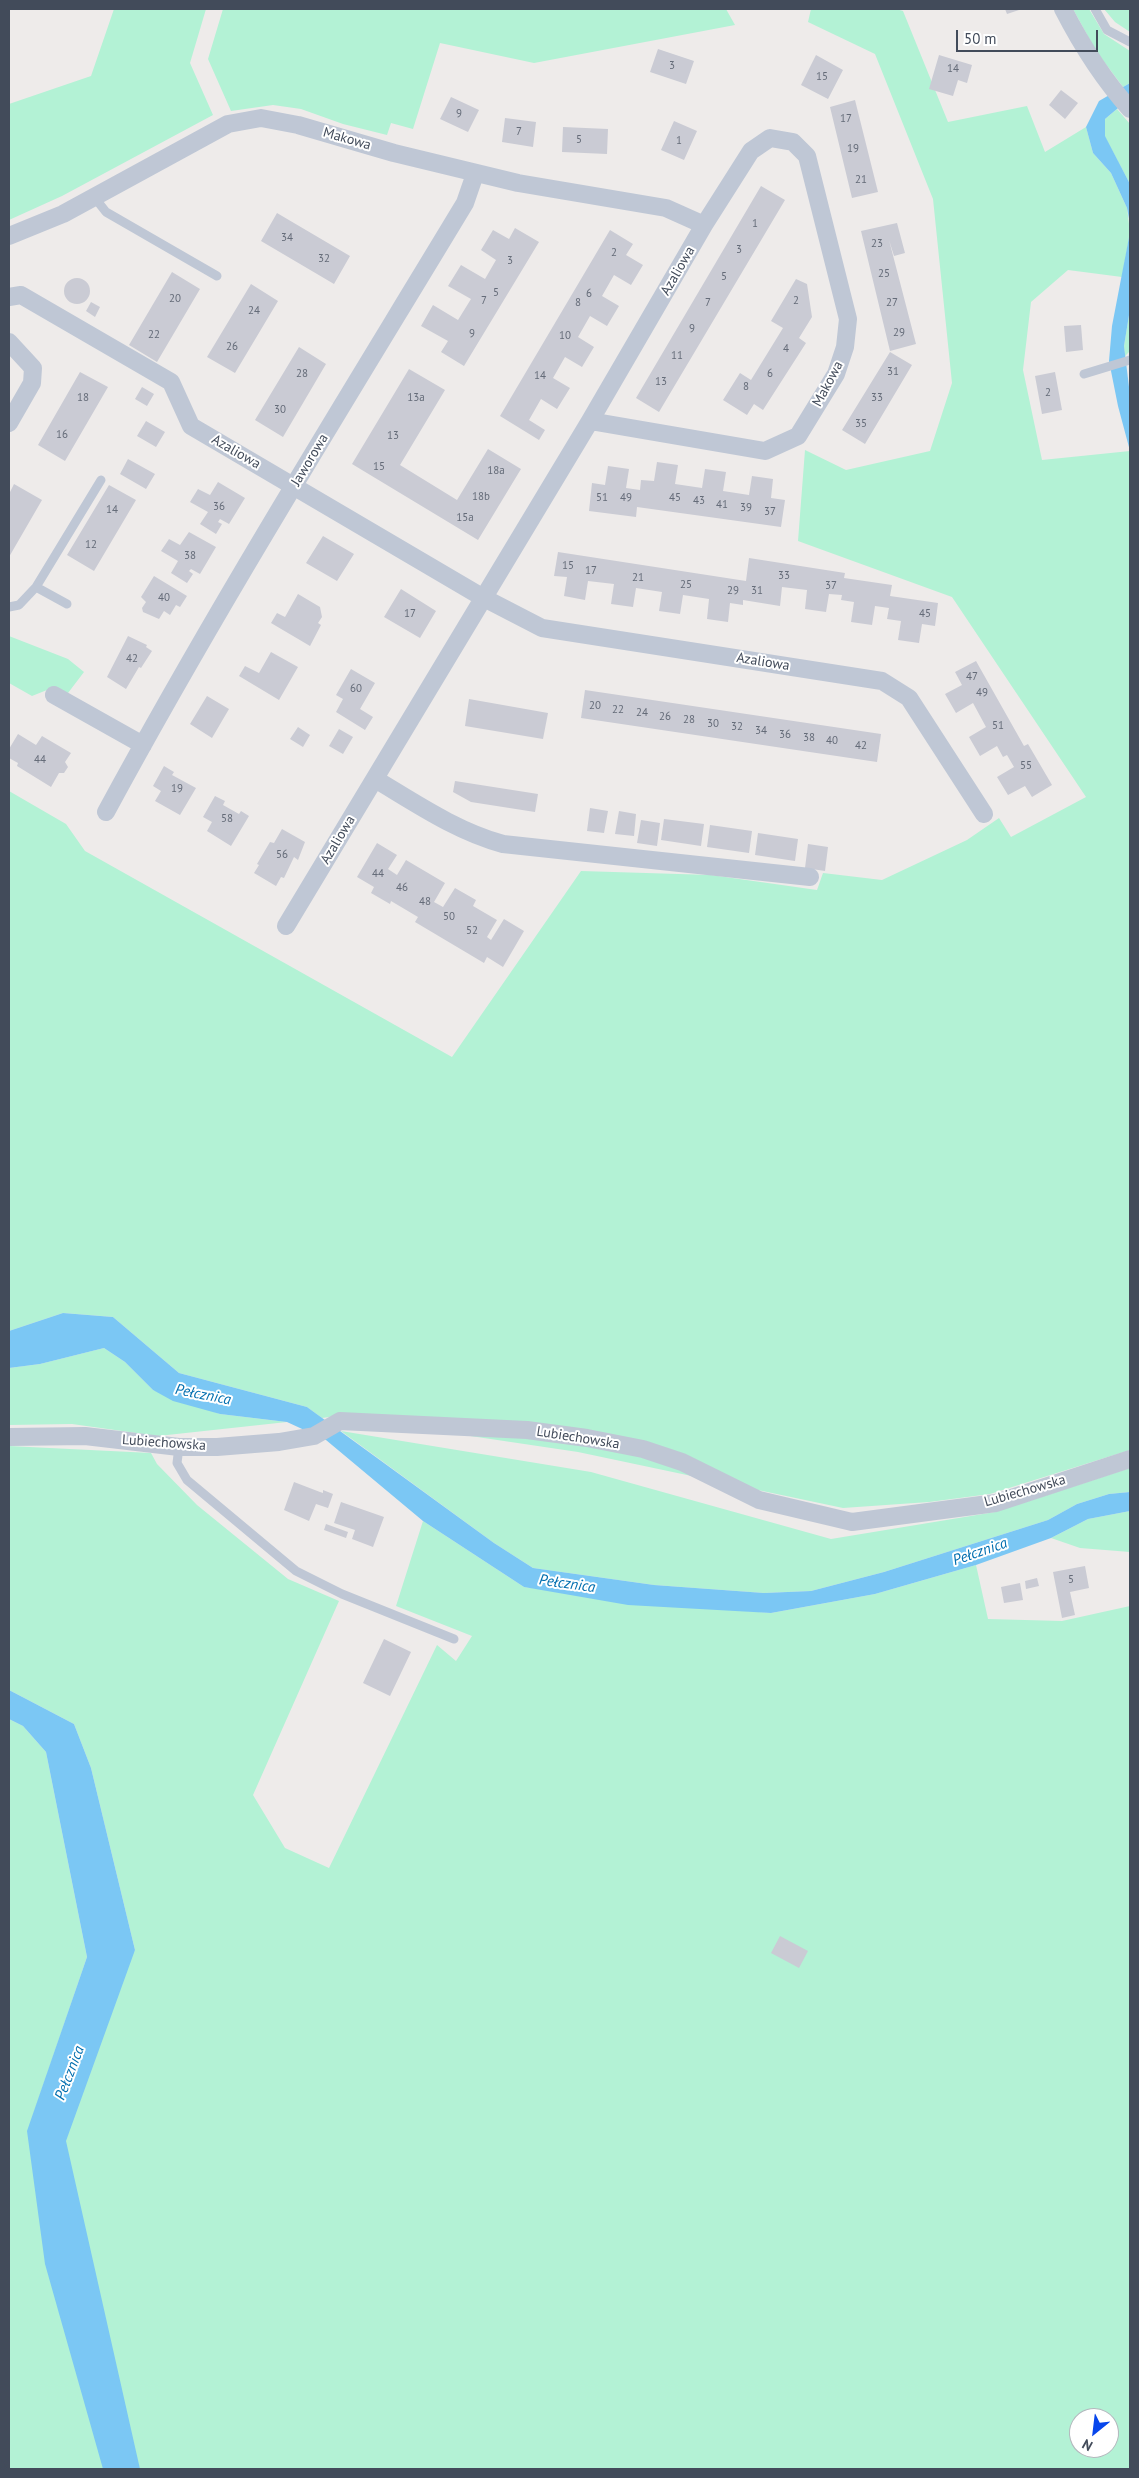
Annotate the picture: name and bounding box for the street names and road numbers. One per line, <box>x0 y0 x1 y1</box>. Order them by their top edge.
street label: Makowa <box>321 124 373 154</box>
street label: Azaliowa <box>657 244 699 298</box>
street label: Makowa <box>809 358 847 410</box>
street label: Azaliowa <box>209 431 263 473</box>
street label: Jaworowa <box>288 431 332 489</box>
street label: Azaliowa <box>735 650 791 674</box>
street label: Azaliowa <box>317 813 359 867</box>
street label: Lubiechowska <box>535 1423 621 1453</box>
street label: Lubiechowska <box>122 1432 206 1454</box>
street label: Lubiechowska <box>982 1471 1068 1511</box>

